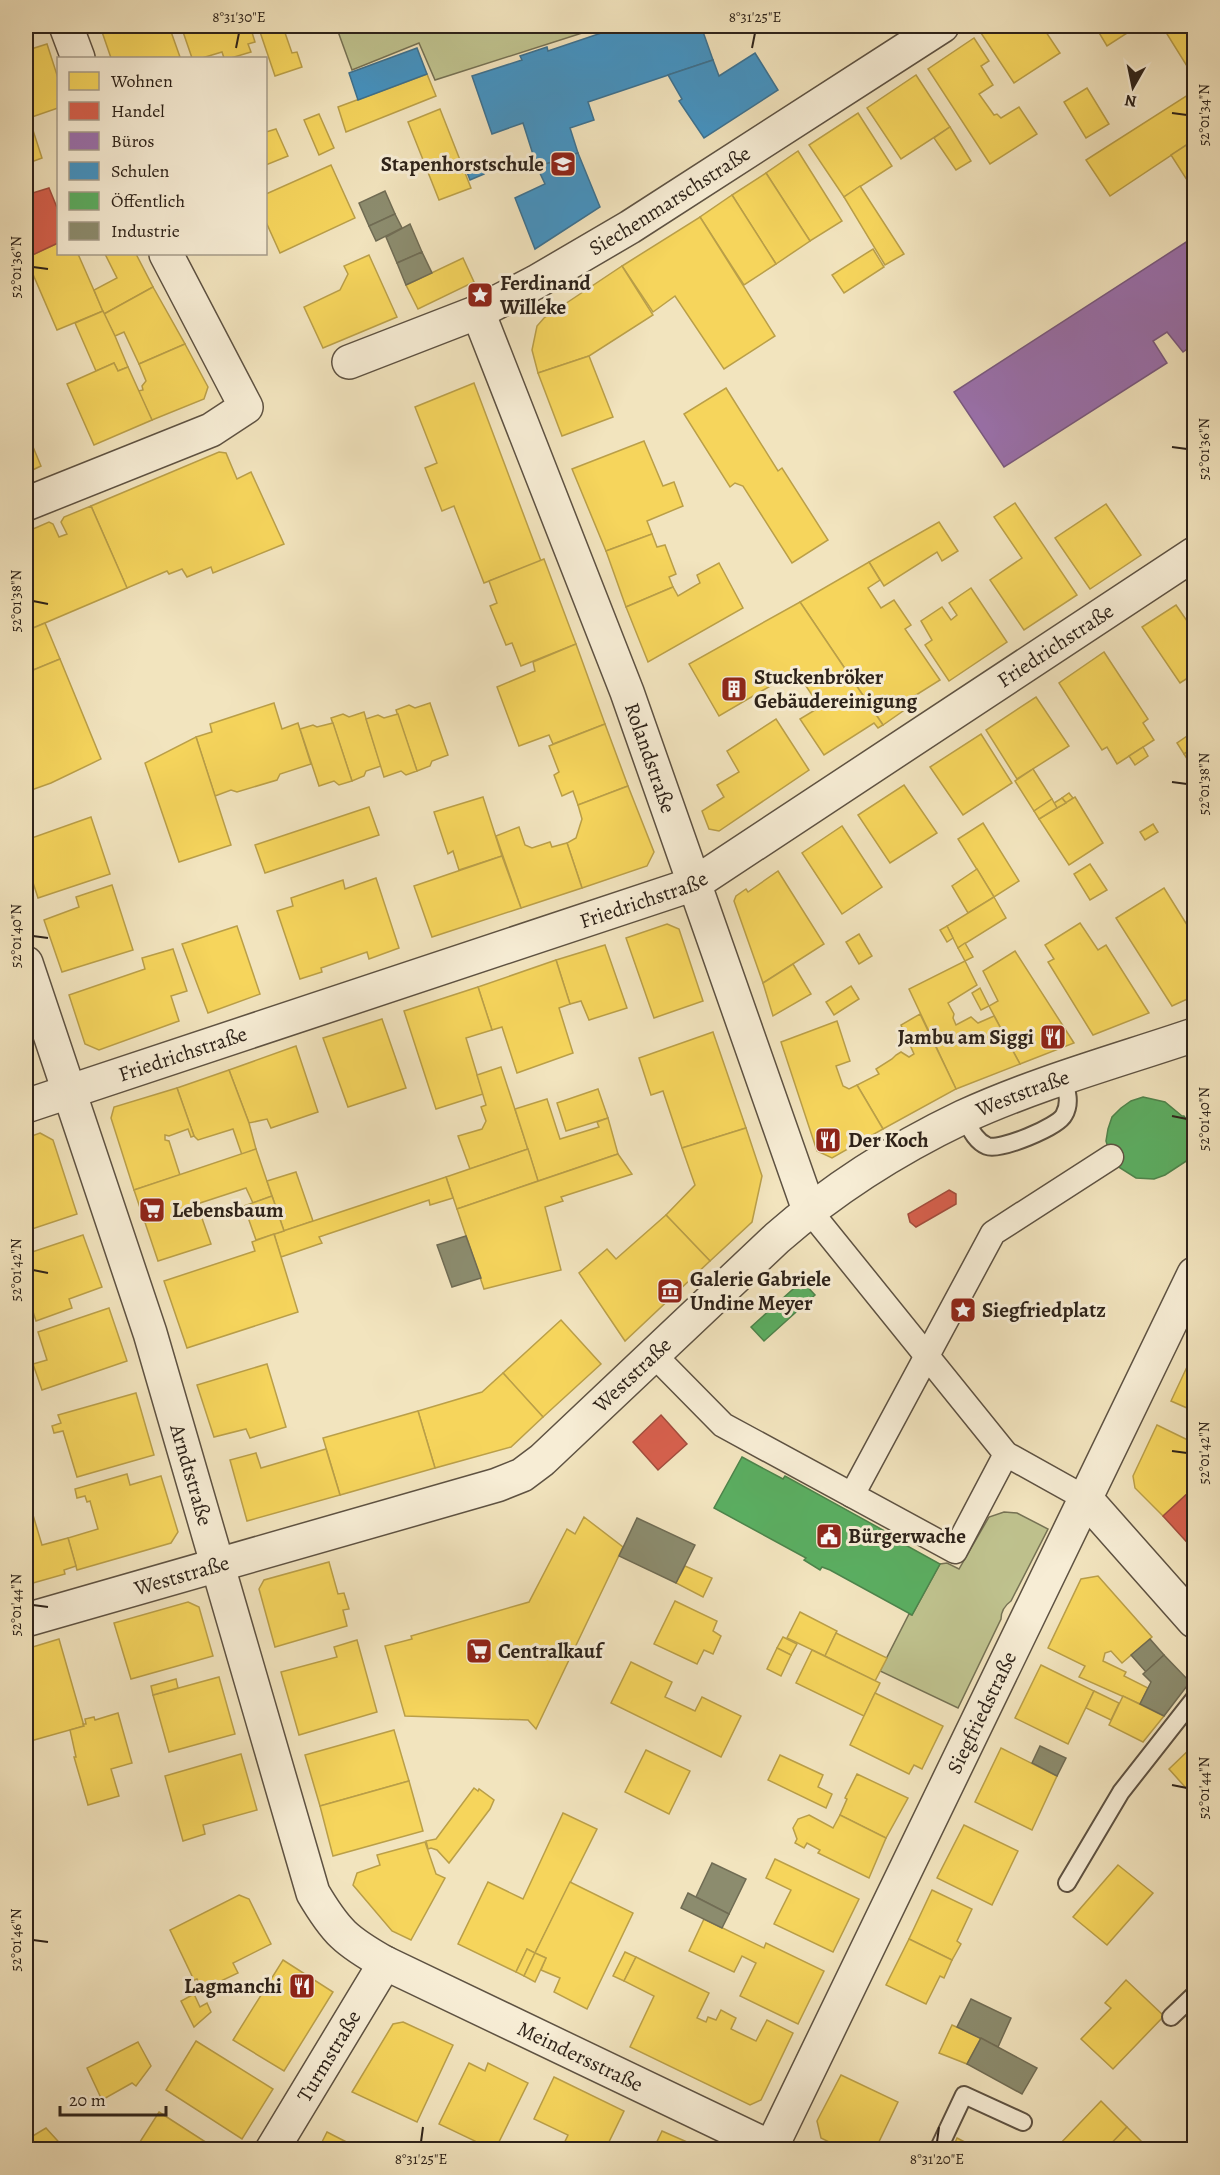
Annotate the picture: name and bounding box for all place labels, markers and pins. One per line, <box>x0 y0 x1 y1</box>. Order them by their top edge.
school or university icon: Stapenhorstschule <box>548 149 578 179</box>
place label: Stapenhorstschule <box>381 150 544 178</box>
place label: Ferdinand Willeke <box>499 269 591 321</box>
place icon: Ferdinand Willeke <box>465 280 495 310</box>
place label: Stuckenbröker Gebäudereinigung <box>754 663 917 715</box>
building icon: Stuckenbröker Gebäudereinigung <box>719 674 749 704</box>
restaurant icon: Jambu am Siggi <box>1038 1022 1068 1052</box>
place label: Jambu am Siggi <box>898 1023 1034 1051</box>
restaurant icon: Der Koch <box>813 1125 843 1155</box>
place label: Der Koch <box>848 1126 929 1154</box>
supermarket icon: Lebensbaum <box>137 1195 167 1225</box>
place label: Lebensbaum <box>172 1196 284 1224</box>
place label: Galerie Gabriele Undine Meyer <box>690 1265 831 1317</box>
museum icon: Galerie Gabriele Undine Meyer <box>655 1276 685 1306</box>
place icon: Siegfriedplatz <box>948 1295 978 1325</box>
place label: Siegfriedplatz <box>982 1296 1106 1324</box>
public building icon: Bürgerwache <box>814 1521 844 1551</box>
place label: Bürgerwache <box>848 1522 966 1550</box>
supermarket icon: Centralkauf <box>464 1636 494 1666</box>
place label: Centralkauf <box>498 1637 605 1665</box>
restaurant icon: Lagmanchi <box>287 1971 317 2001</box>
place label: Lagmanchi <box>184 1972 282 2000</box>

